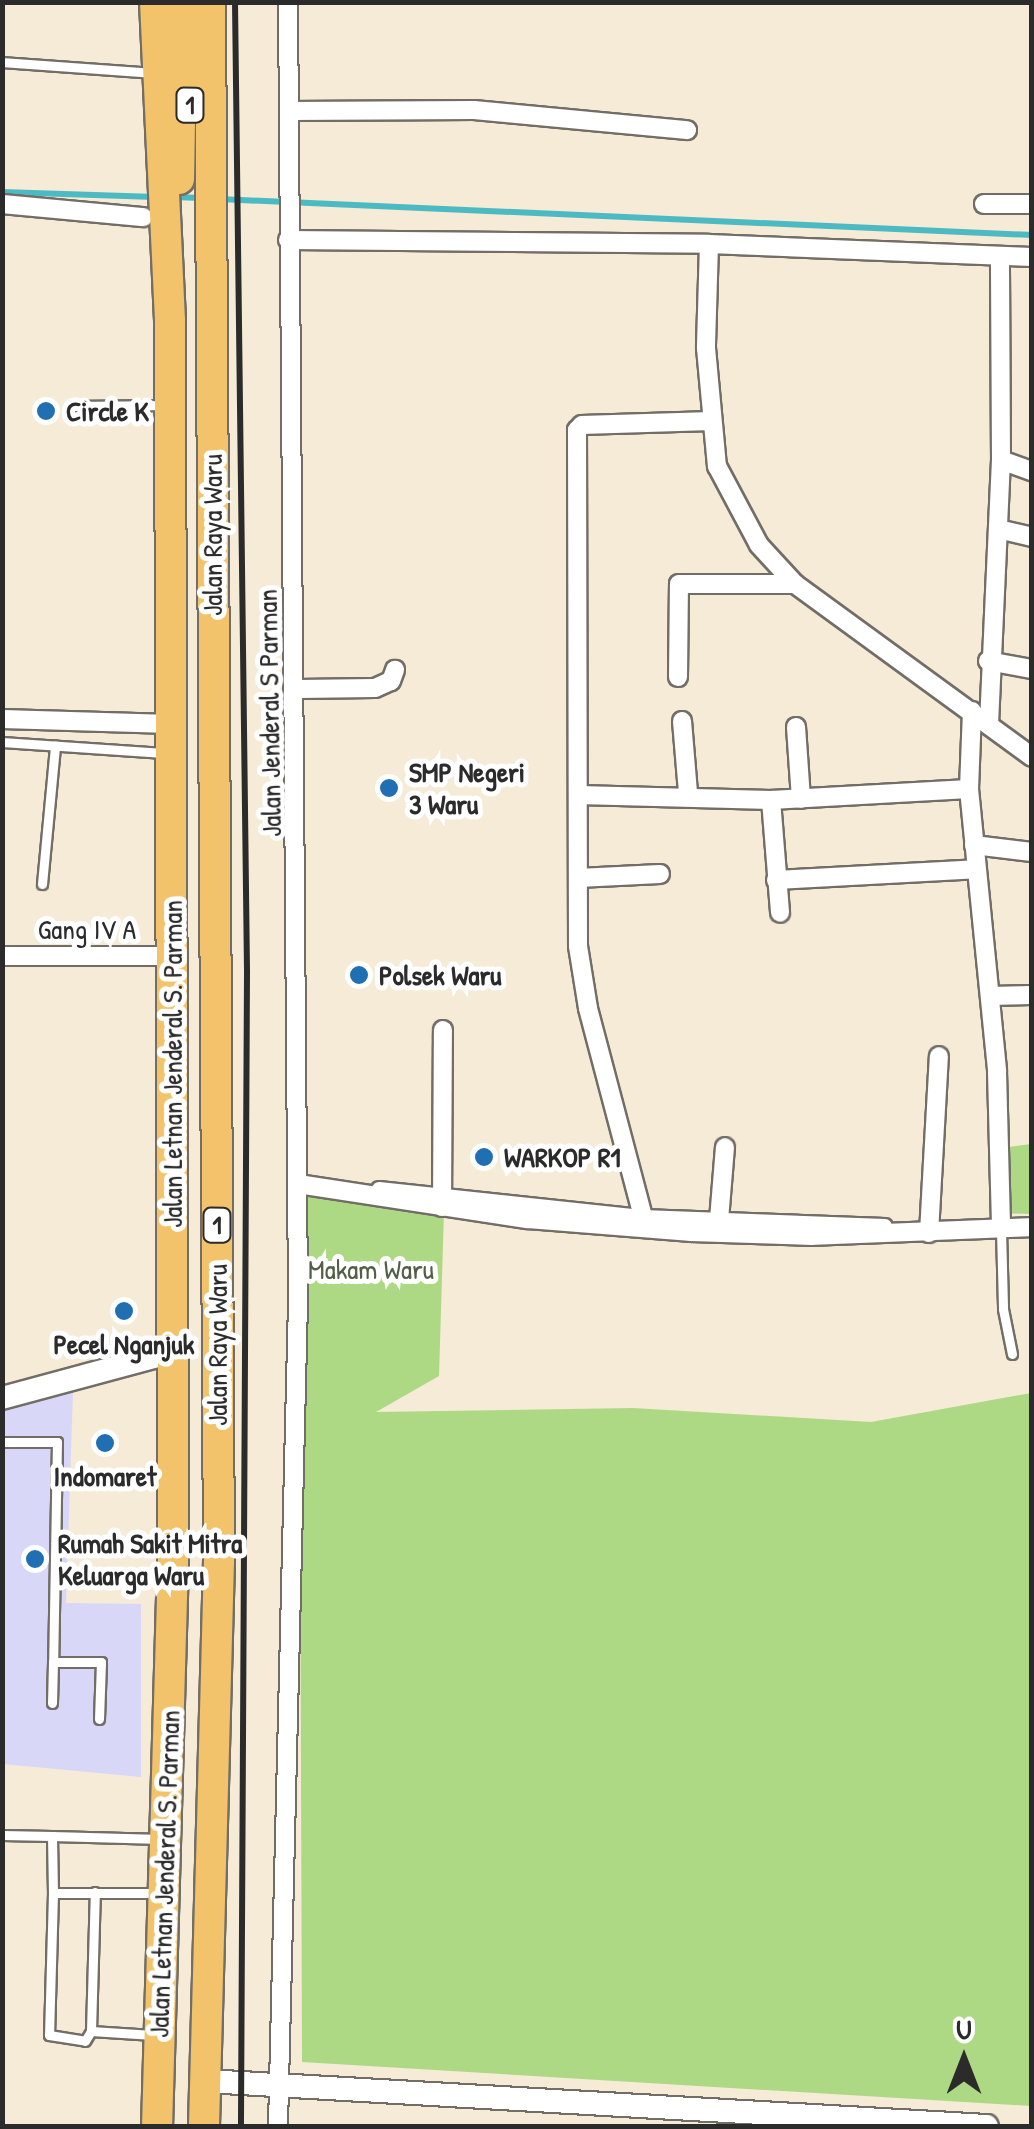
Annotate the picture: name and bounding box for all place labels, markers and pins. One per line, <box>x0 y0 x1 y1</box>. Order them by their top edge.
place label: Circle K <box>66 394 149 428</box>
marker: Circle K <box>35 400 57 422</box>
place label: SMP Negeri 3 Waru <box>409 755 525 821</box>
marker: SMP Negeri 3 Waru <box>378 777 400 799</box>
place label: Polsek Waru <box>379 958 501 992</box>
marker: Polsek Waru <box>348 964 370 986</box>
place label: WARKOP R1 <box>504 1140 621 1174</box>
marker: WARKOP R1 <box>473 1146 495 1168</box>
marker: Pecel Nganjuk <box>113 1300 135 1322</box>
place label: Pecel Nganjuk <box>54 1327 194 1361</box>
marker: Indomaret <box>94 1432 116 1454</box>
place label: Indomaret <box>53 1459 157 1493</box>
place label: Rumah Sakit Mitra Keluarga Waru <box>58 1526 242 1592</box>
marker: Rumah Sakit Mitra Keluarga Waru <box>22 1546 48 1572</box>

